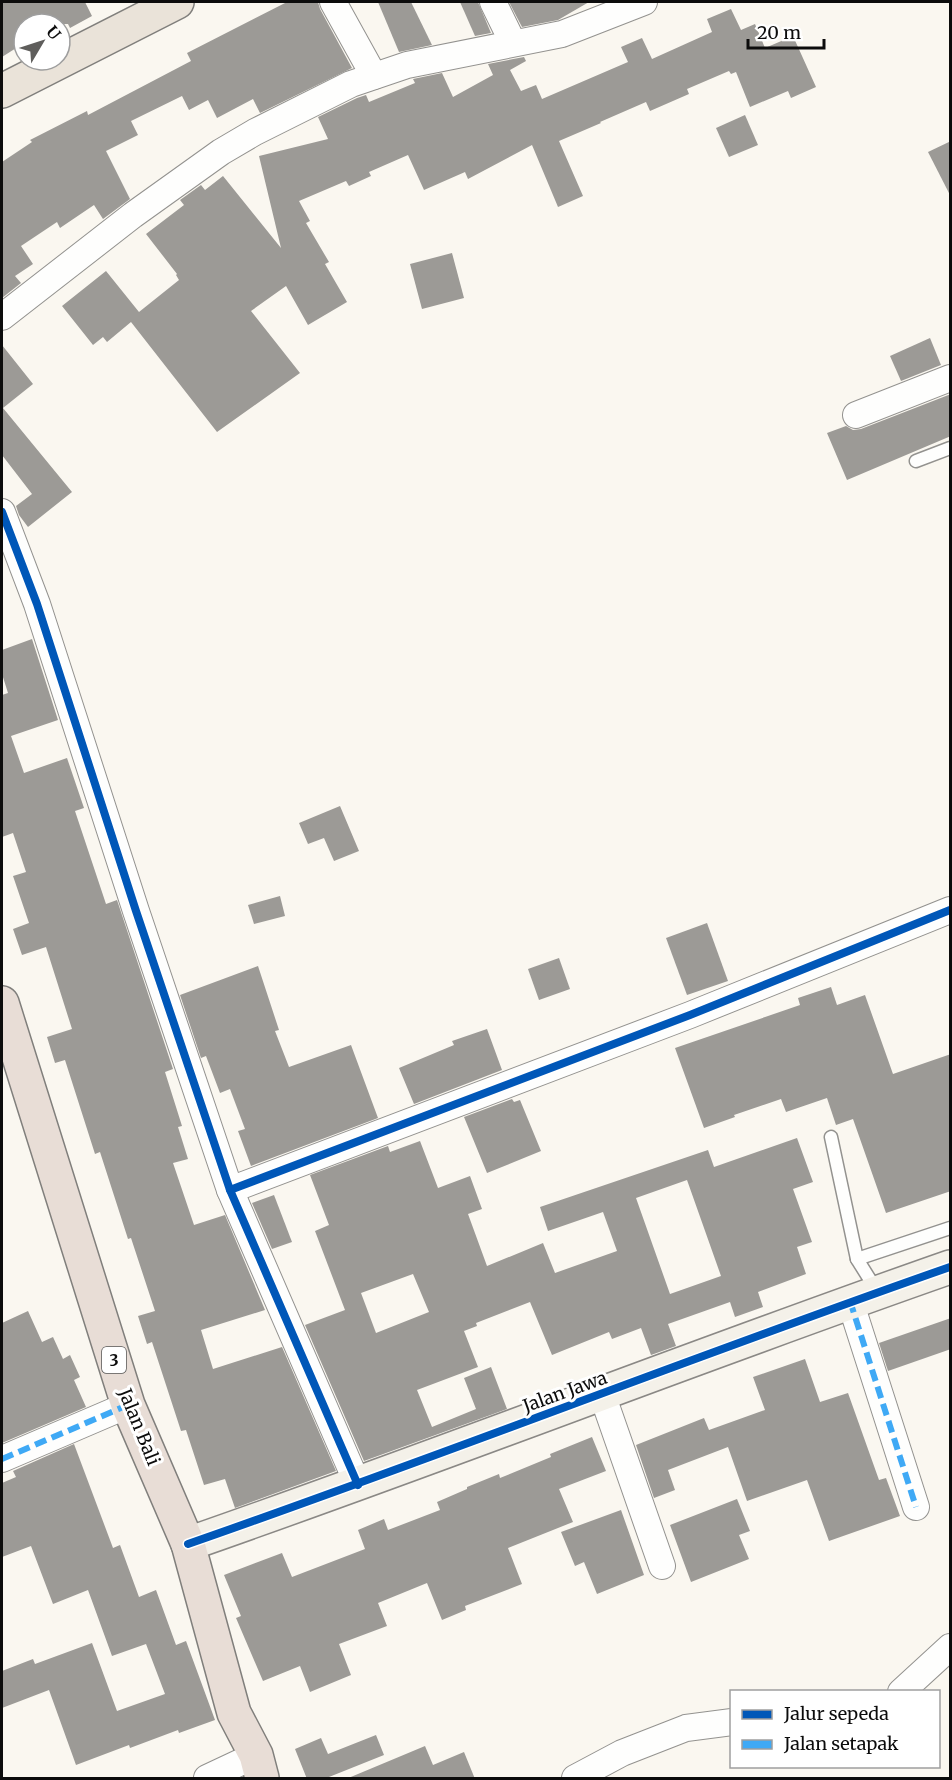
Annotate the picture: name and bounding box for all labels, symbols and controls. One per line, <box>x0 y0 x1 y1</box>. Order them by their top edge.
north arrow <box>12 12 72 72</box>
scale bar <box>748 12 824 50</box>
text: 20 m <box>757 21 801 44</box>
text: U <box>42 22 65 44</box>
road number: 3 <box>102 1347 126 1373</box>
street label: Jalan Jawa <box>519 1366 610 1418</box>
street label: Jalan Bali <box>113 1384 165 1469</box>
legend <box>730 1690 940 1768</box>
text: Jalur sepeda <box>783 1702 889 1725</box>
text: Jalan setapak <box>783 1732 899 1755</box>

